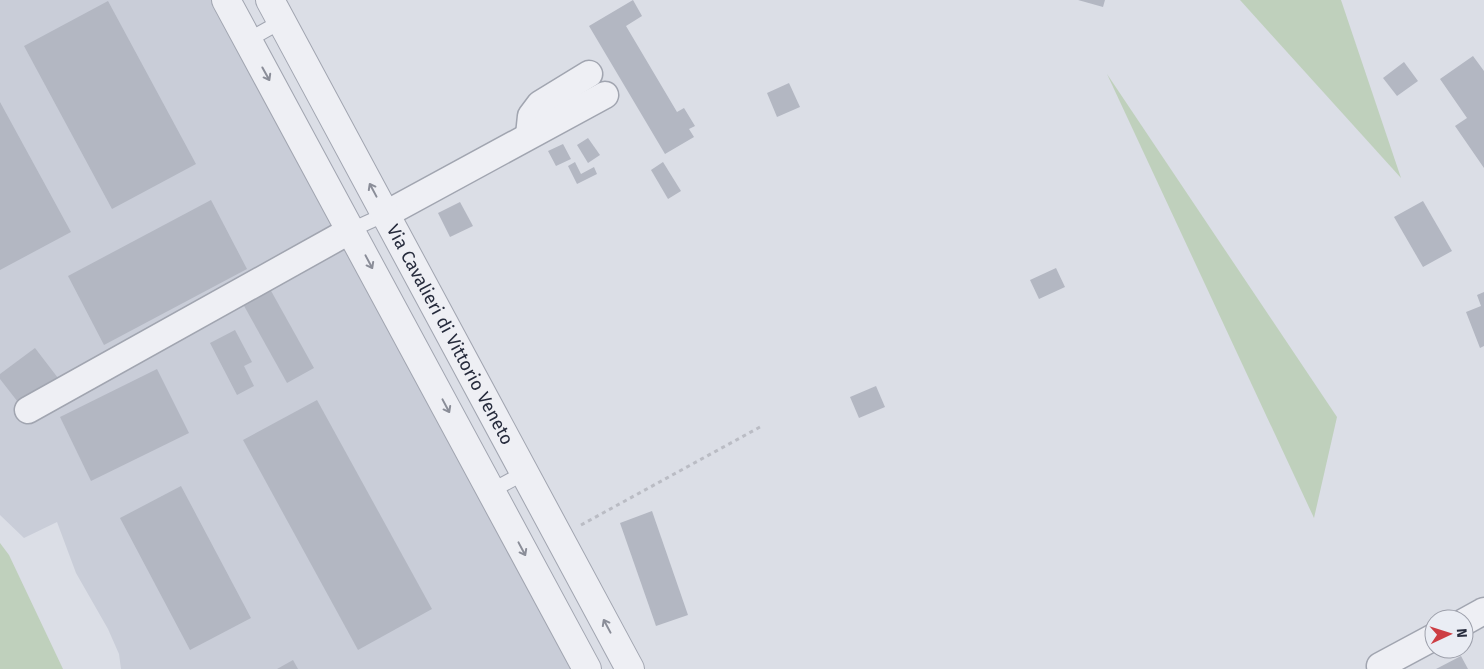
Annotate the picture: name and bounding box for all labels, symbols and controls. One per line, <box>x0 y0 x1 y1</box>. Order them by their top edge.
one-way arrow <box>261 66 271 81</box>
one-way arrow <box>368 183 377 198</box>
street label: Via Cavalieri di Vittorio Veneto <box>382 221 518 449</box>
one-way arrow <box>364 255 374 270</box>
one-way arrow <box>441 398 451 413</box>
one-way arrow <box>518 541 528 556</box>
north arrow <box>1424 609 1474 659</box>
one-way arrow <box>602 619 611 634</box>
text: N <box>1453 628 1470 638</box>

